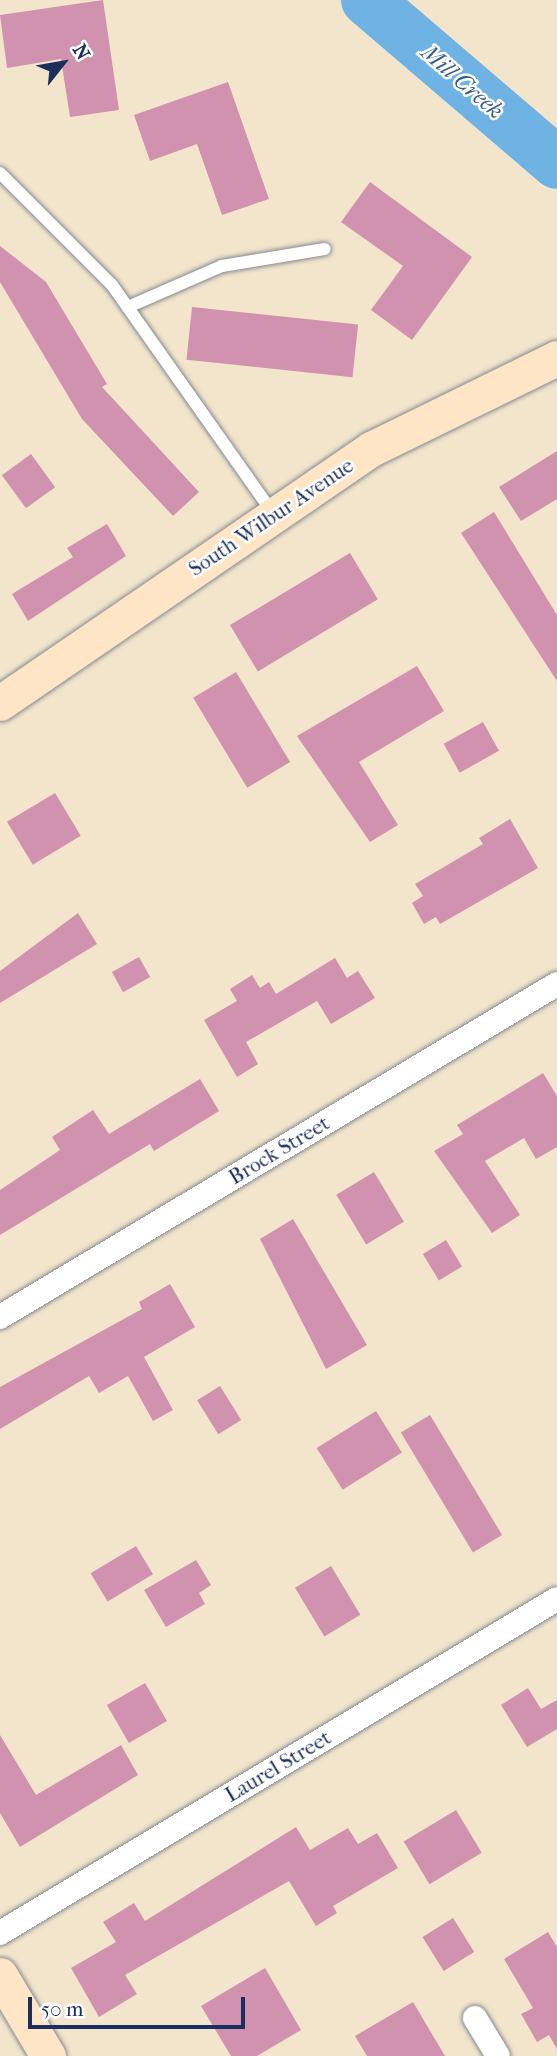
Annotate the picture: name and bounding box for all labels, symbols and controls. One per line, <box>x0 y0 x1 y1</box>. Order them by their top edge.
north arrow <box>28 28 98 98</box>
water label: Mill Creek <box>415 39 509 125</box>
text: N <box>68 40 94 64</box>
street label: South Wilbur Avenue <box>184 453 358 581</box>
street label: Brock Street <box>224 1110 334 1190</box>
street label: Laurel Street <box>220 1725 336 1807</box>
scale bar <box>32 1982 248 2026</box>
text: 50 m <box>41 1997 84 2021</box>

